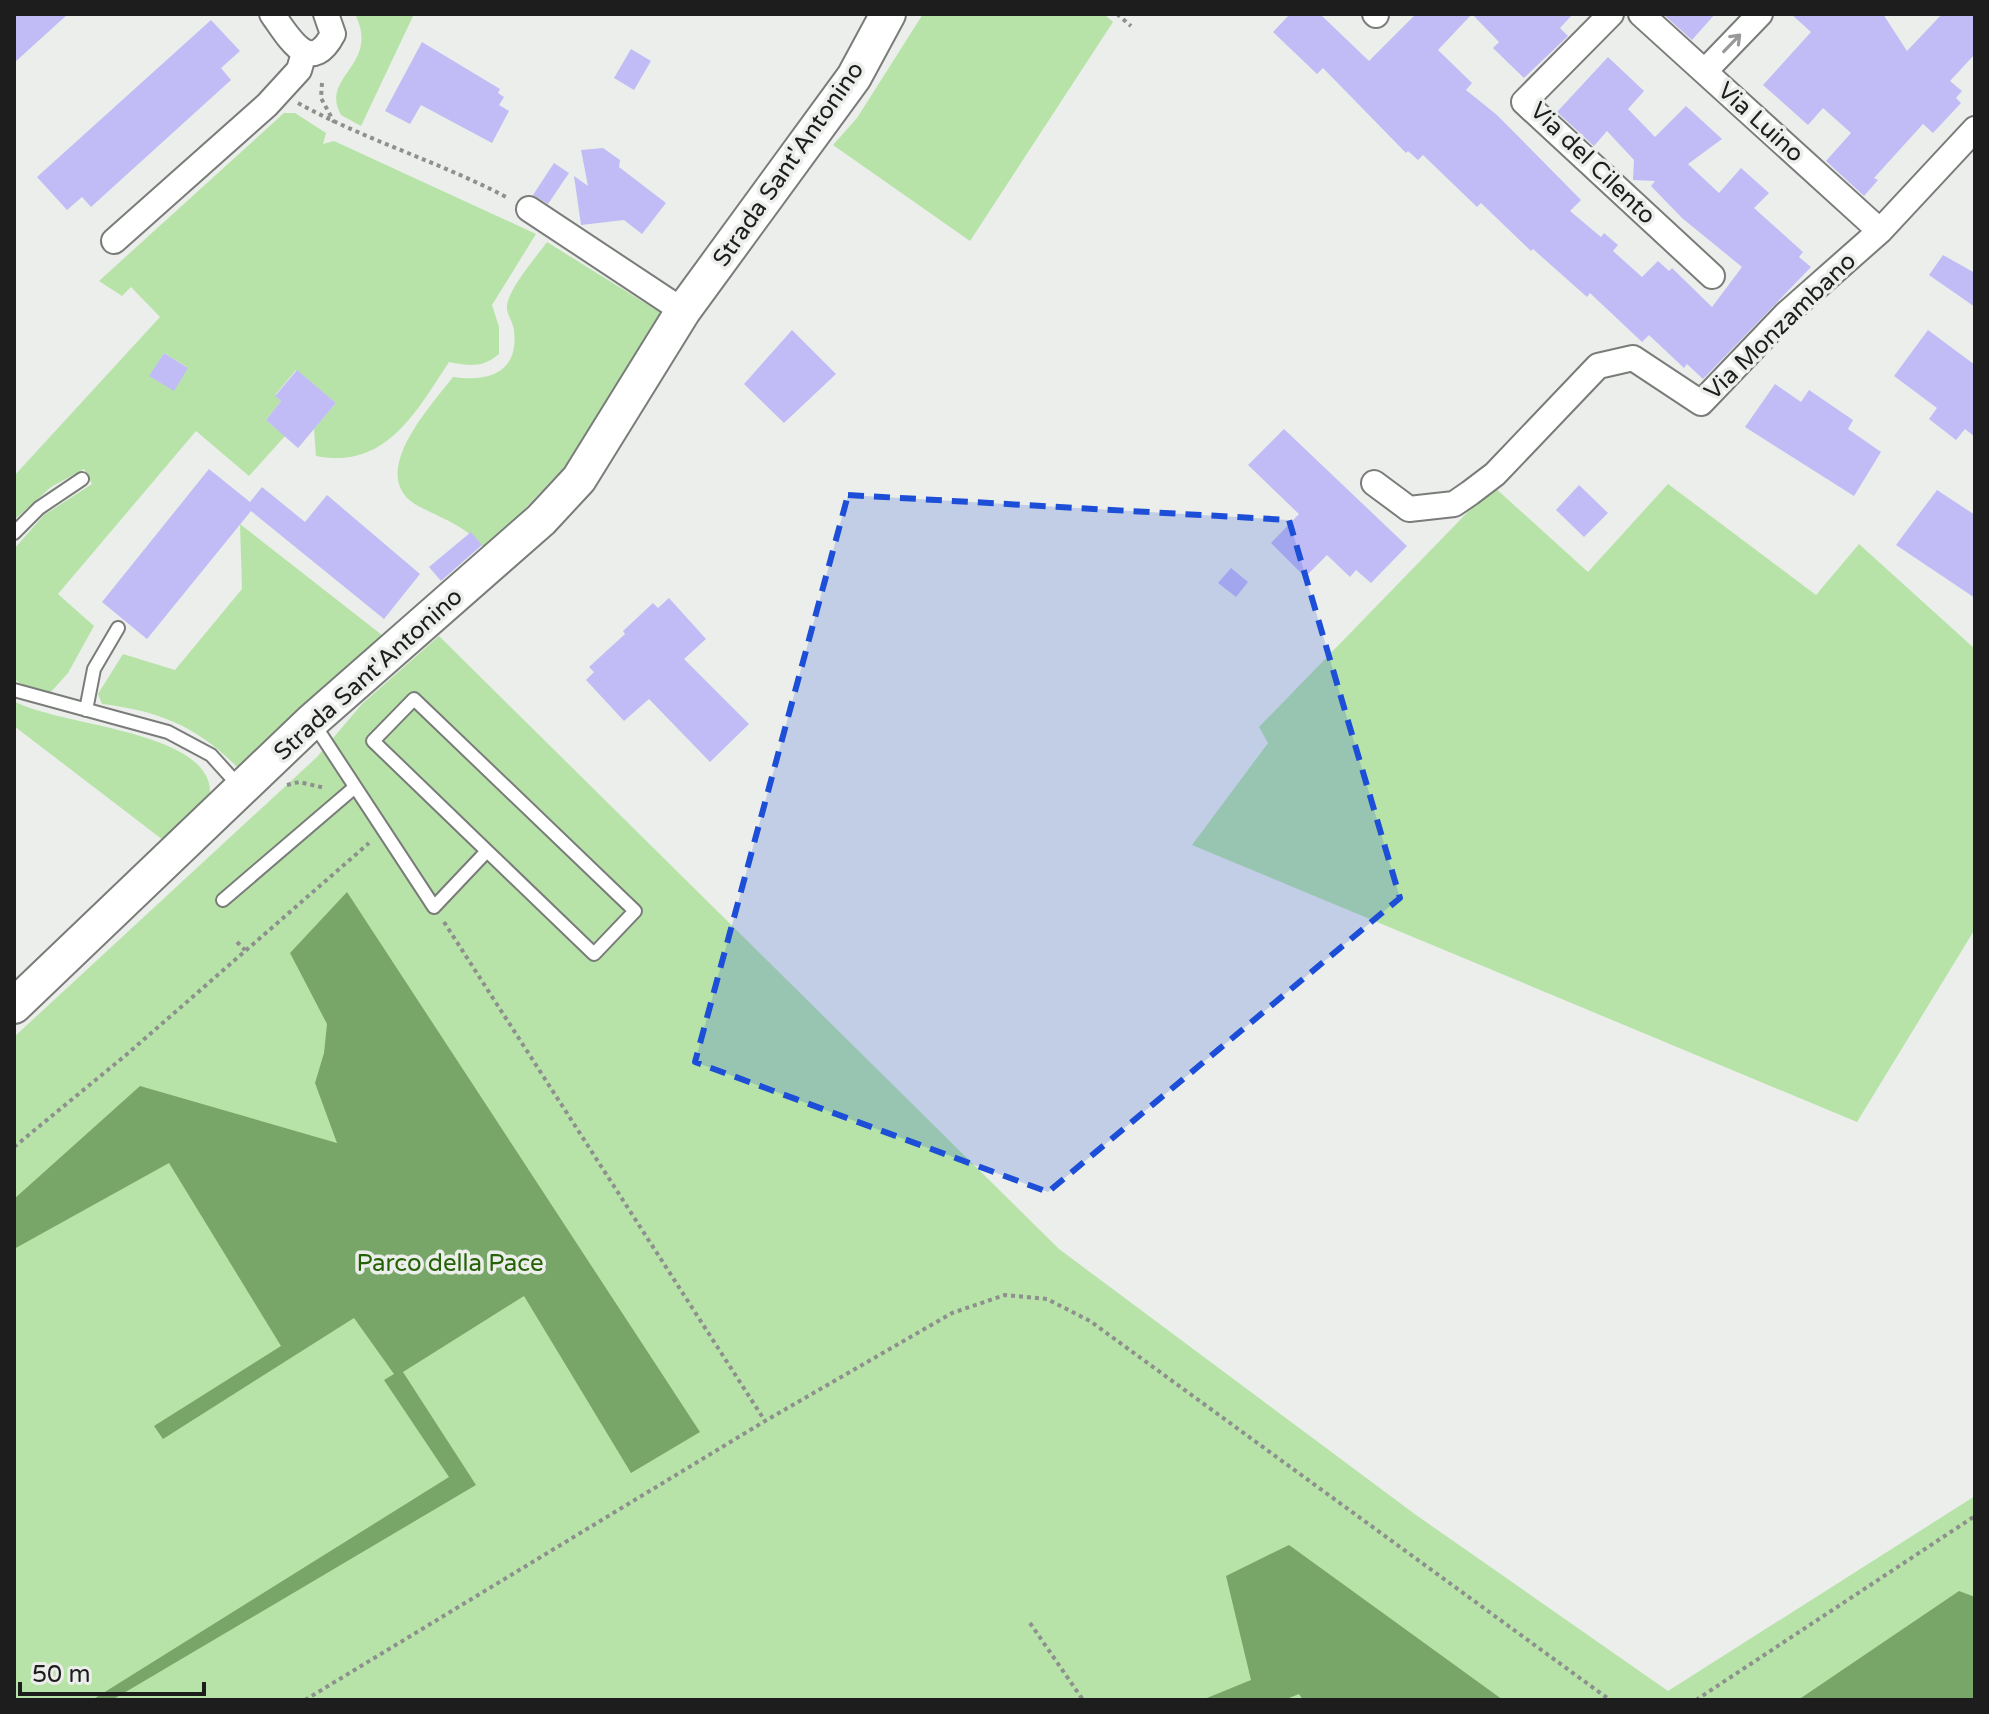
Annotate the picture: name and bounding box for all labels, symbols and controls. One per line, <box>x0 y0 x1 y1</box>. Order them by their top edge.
one-way arrow <box>1723 33 1742 53</box>
street label: Strada Sant'Antonino <box>707 56 870 272</box>
street label: Via Luino <box>1712 76 1810 169</box>
street label: Via del Cilento <box>1524 96 1661 230</box>
street label: Via Monzambano <box>1699 247 1862 406</box>
street label: Strada Sant'Antonino <box>268 582 469 767</box>
park label: Parco della Pace <box>356 1249 544 1278</box>
scale bar <box>20 1646 204 1696</box>
text: 50 m <box>32 1660 90 1689</box>

